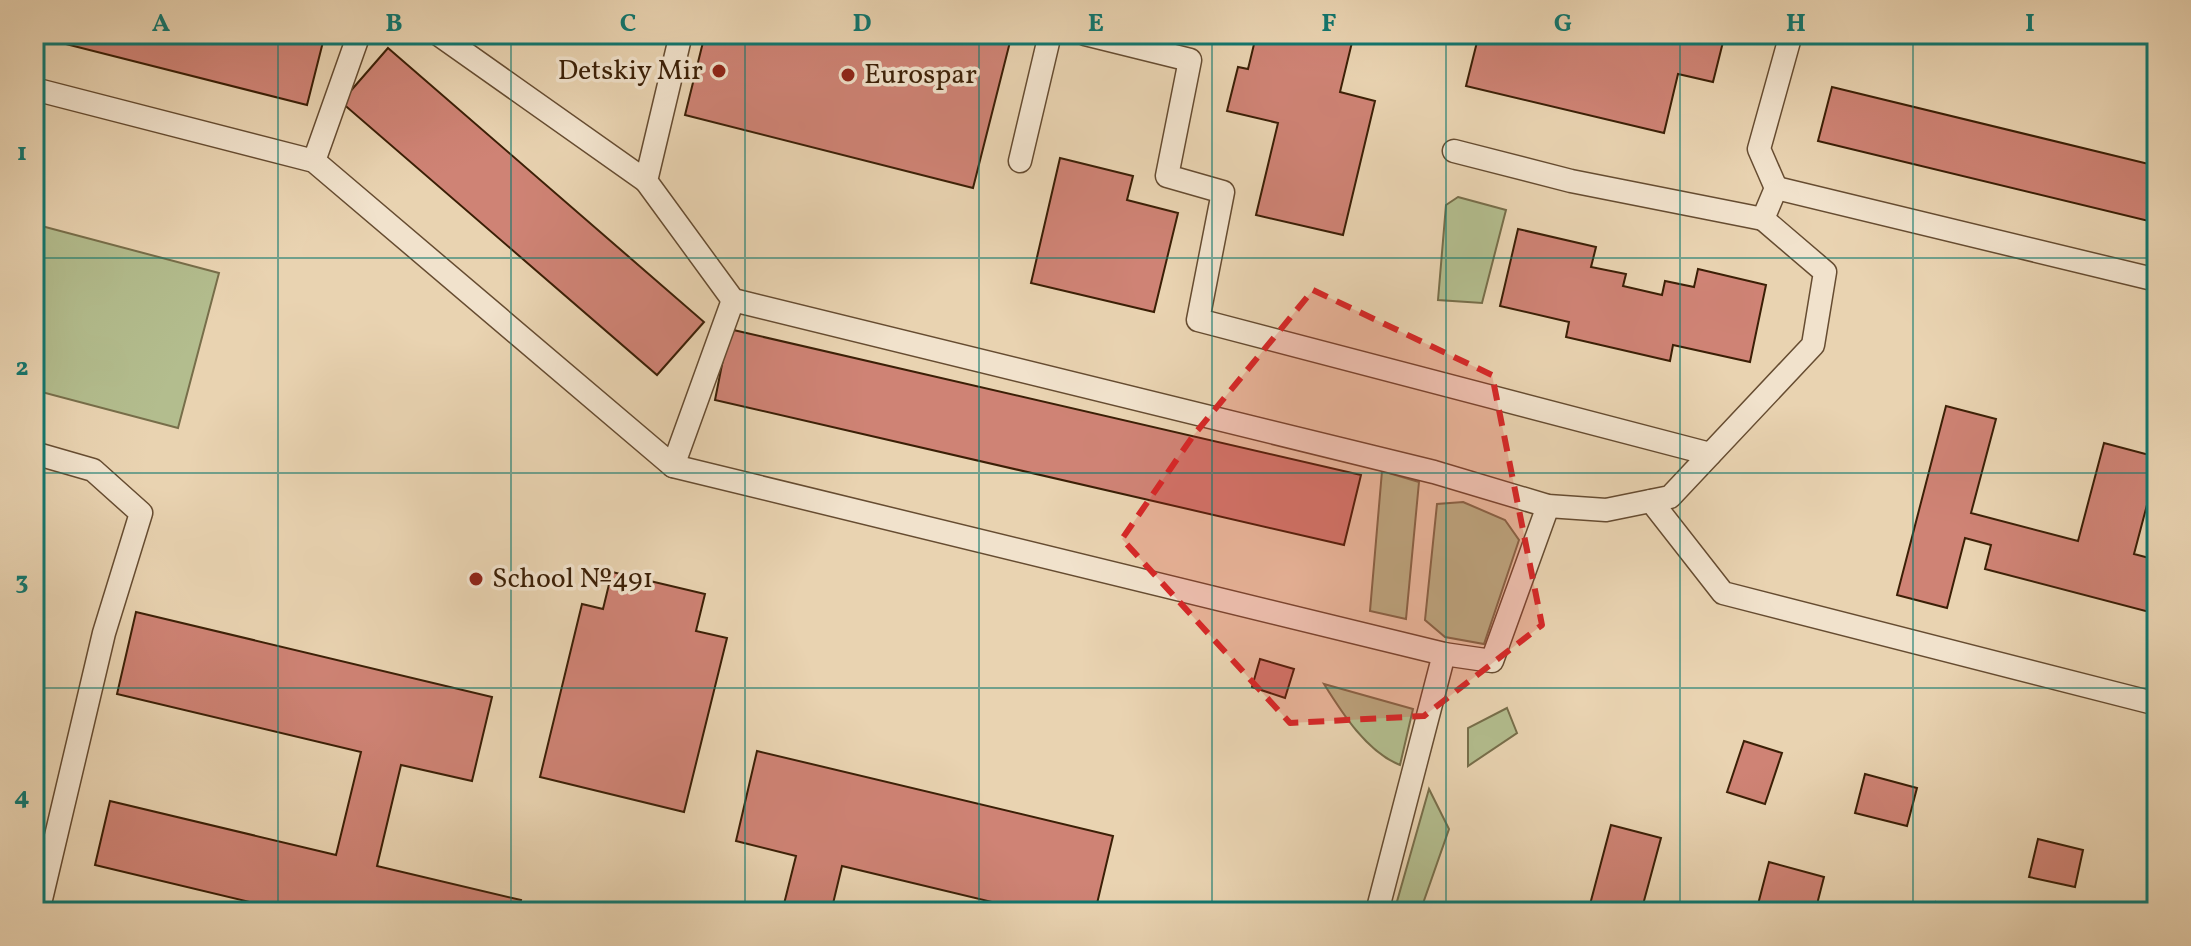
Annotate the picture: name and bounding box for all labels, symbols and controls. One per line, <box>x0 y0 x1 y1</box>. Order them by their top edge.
text: A <box>152 6 171 42</box>
text: B <box>385 6 403 42</box>
text: C <box>620 6 636 42</box>
text: D <box>852 6 872 42</box>
text: E <box>1088 6 1104 42</box>
text: F <box>1321 6 1337 42</box>
text: G <box>1554 6 1572 42</box>
text: H <box>1786 6 1806 42</box>
text: I <box>2025 6 2035 42</box>
place label: Detskiy Mir <box>558 52 703 91</box>
place label: Eurospar <box>864 56 977 95</box>
marker: Detskiy Mir <box>710 62 728 80</box>
marker: Eurospar <box>839 66 857 84</box>
text: 1 <box>17 135 27 171</box>
text: 2 <box>15 350 29 386</box>
place label: School №491 <box>492 560 653 599</box>
text: 3 <box>15 564 29 600</box>
marker: School №491 <box>467 570 485 588</box>
text: 4 <box>14 779 30 815</box>

